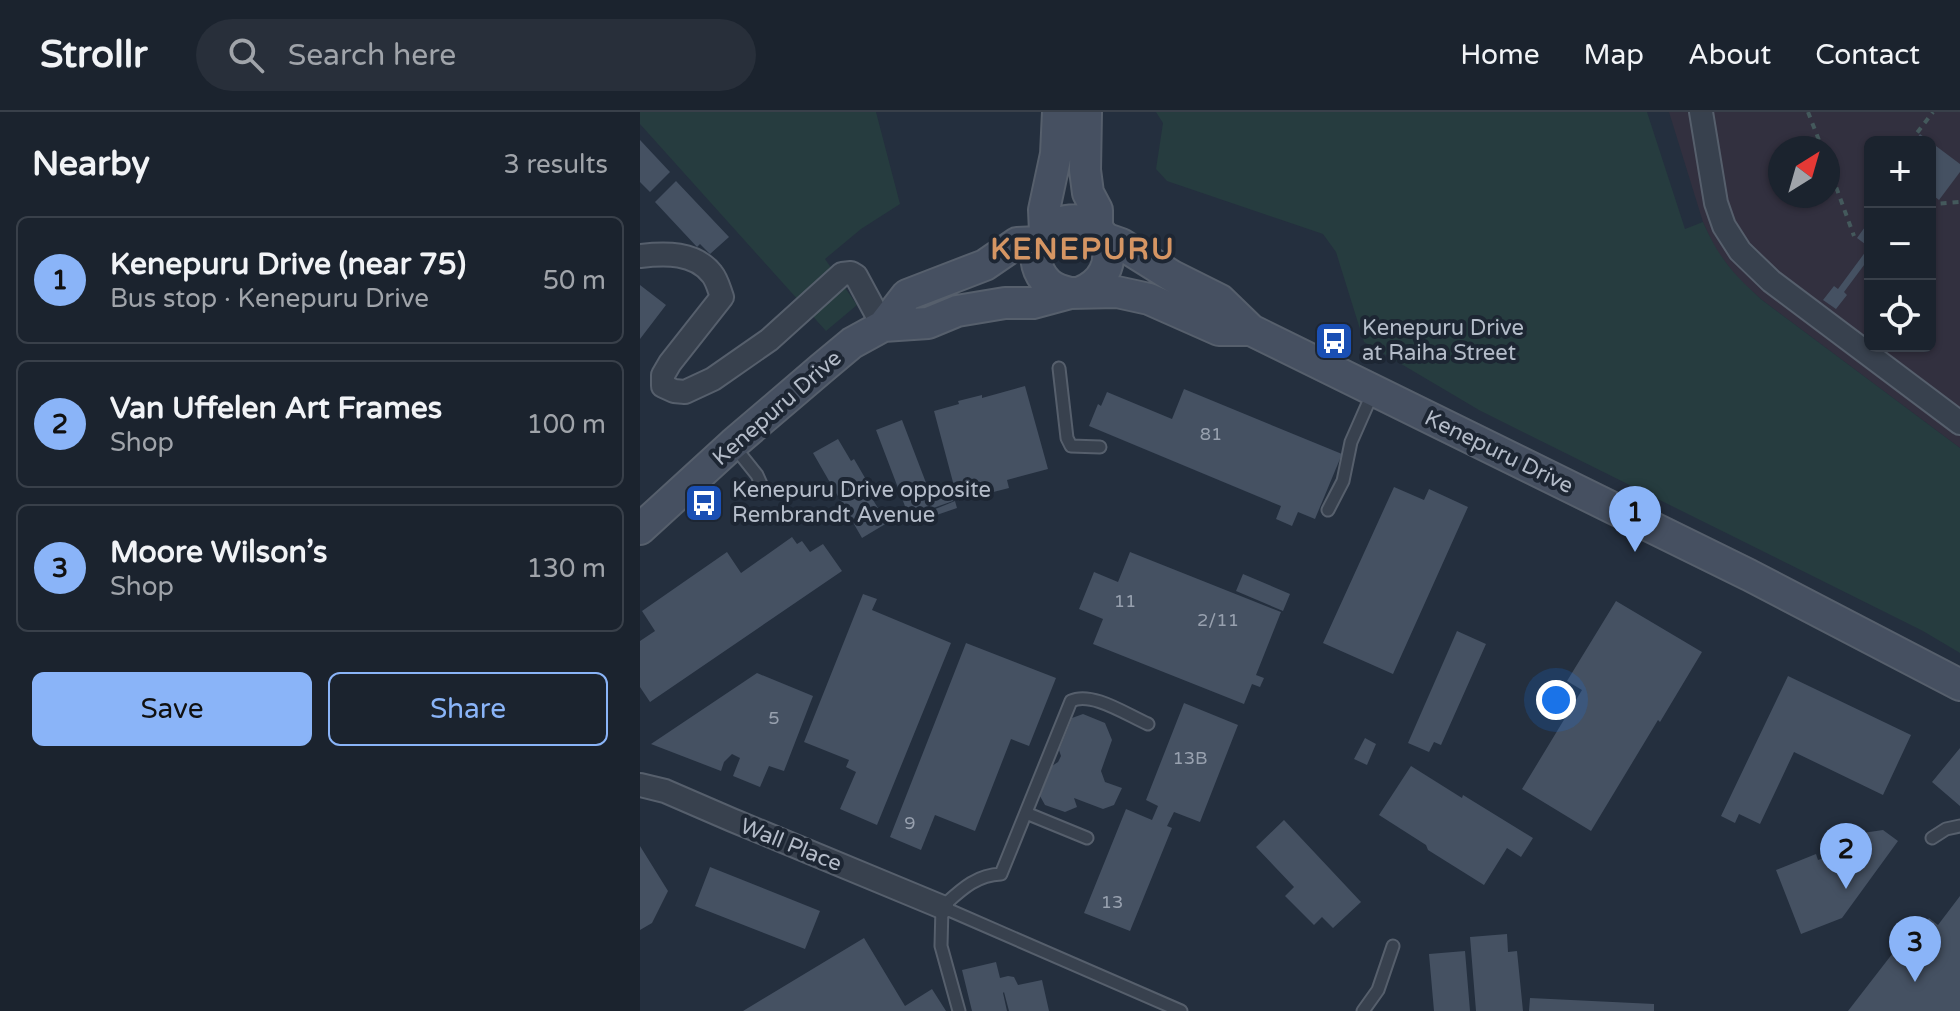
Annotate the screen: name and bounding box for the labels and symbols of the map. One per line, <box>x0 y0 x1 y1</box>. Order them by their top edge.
north arrow <box>1768 136 1840 208</box>
district label: KENEPURU <box>990 231 1176 268</box>
place label: Kenepuru Drive at Raiha Street <box>1362 315 1524 366</box>
bus stop icon: Kenepuru Drive at Raiha Street <box>1313 320 1355 362</box>
street label: Kenepuru Drive <box>707 345 847 471</box>
street label: Kenepuru Drive <box>1420 405 1578 499</box>
house number: 81 <box>1200 423 1222 445</box>
place label: Kenepuru Drive opposite Rembrandt Avenue <box>732 477 991 528</box>
bus stop icon: Kenepuru Drive opposite Rembrandt Avenue <box>683 482 725 524</box>
pin: 1 <box>1609 486 1661 552</box>
house number: 11 <box>1114 590 1136 612</box>
house number: 2/11 <box>1197 609 1239 631</box>
your location <box>1536 680 1576 720</box>
house number: 5 <box>768 707 780 729</box>
house number: 13B <box>1172 747 1208 769</box>
house number: 9 <box>904 812 916 834</box>
street label: Wall Place <box>737 813 845 877</box>
pin: 2 <box>1820 823 1872 889</box>
house number: 13 <box>1101 891 1123 913</box>
pin: 3 <box>1889 916 1941 982</box>

